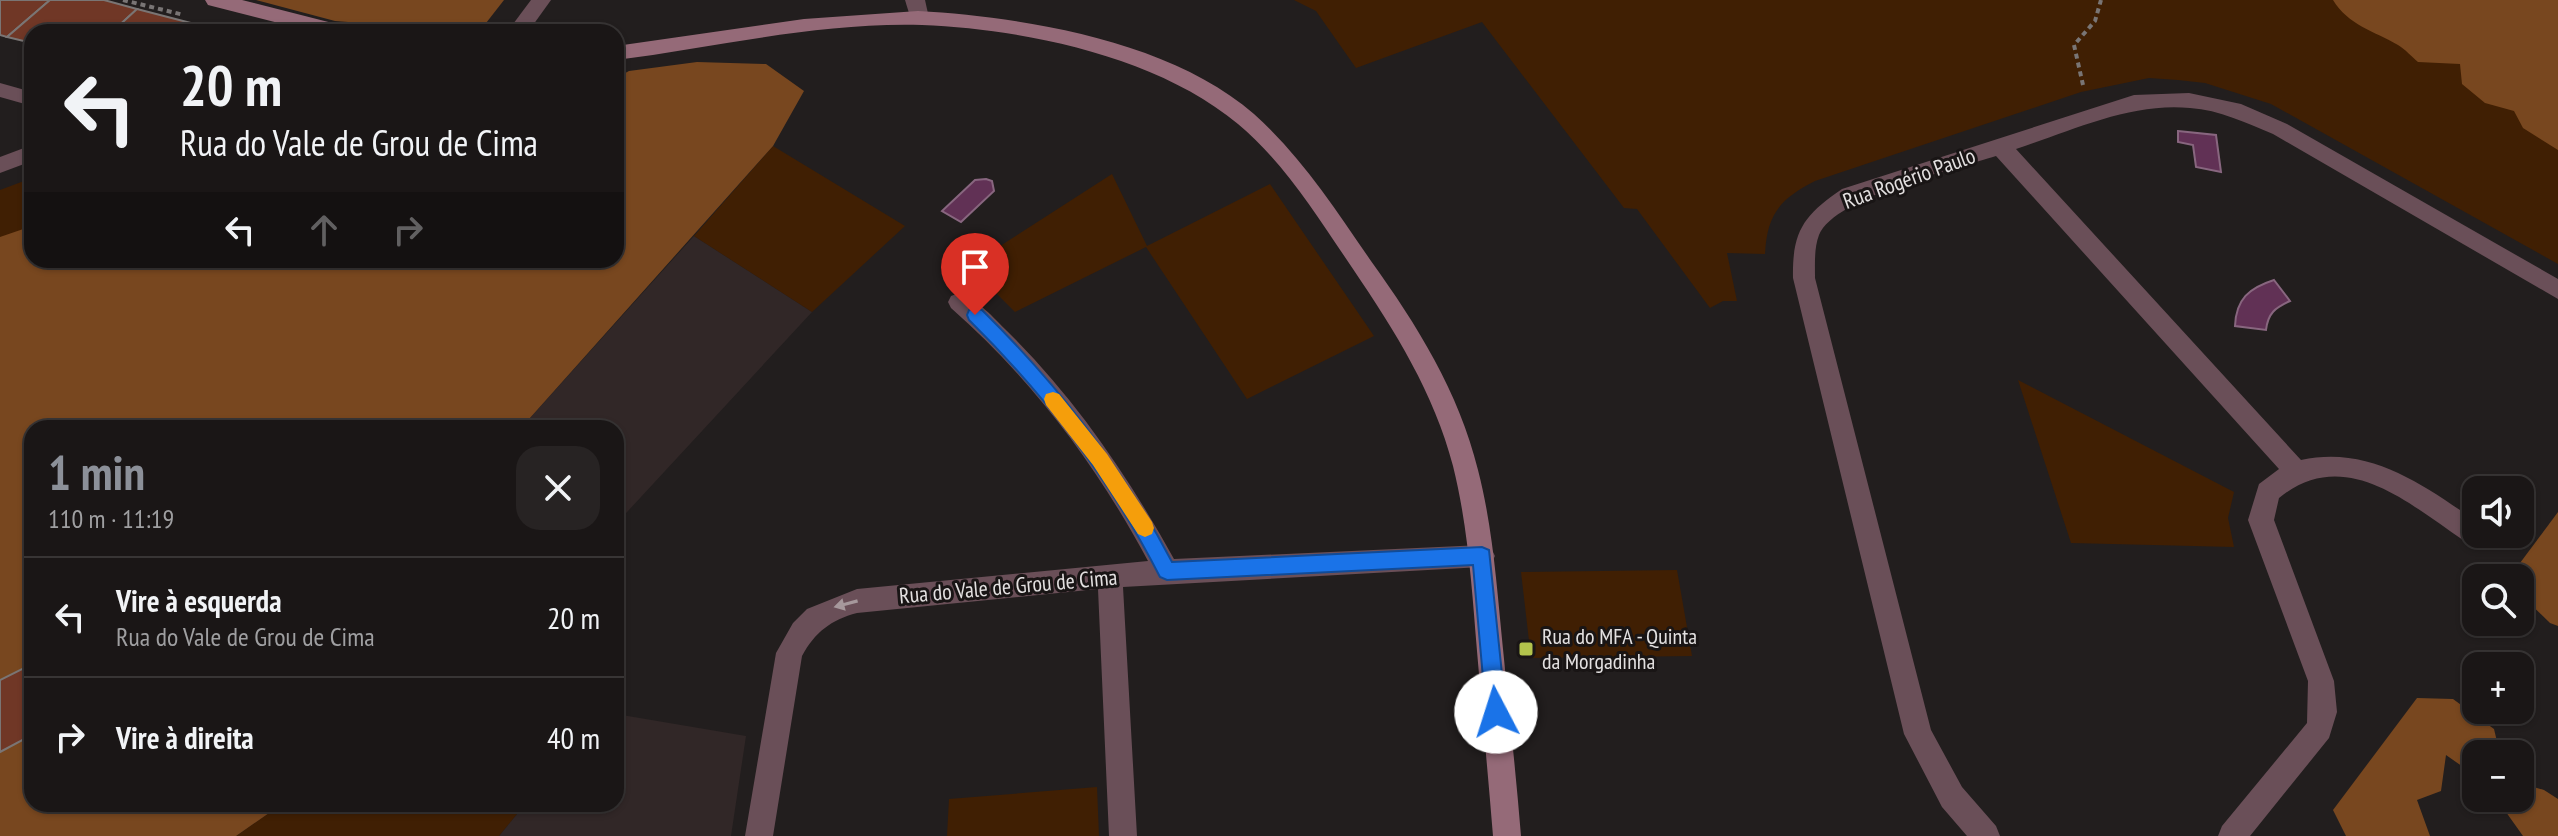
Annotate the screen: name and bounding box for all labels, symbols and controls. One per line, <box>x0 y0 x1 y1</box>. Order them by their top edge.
text: 20 m <box>180 49 282 121</box>
icon: left <box>48 56 152 160</box>
text: Rua do Vale de Grou de Cima <box>180 119 538 166</box>
street label: Rua Rogério Paulo <box>1839 141 1979 215</box>
icon: left <box>218 208 262 252</box>
icon: ahead <box>302 208 346 252</box>
icon: right <box>386 208 430 252</box>
pin <box>941 233 1009 315</box>
icon: arrive <box>953 245 997 289</box>
text: 1 min <box>48 441 145 503</box>
button: close <box>516 446 600 530</box>
map controls <box>2462 476 2534 812</box>
button: sound <box>2462 476 2534 548</box>
text: 110 m · 11:19 <box>48 502 174 535</box>
street label: Rua do Vale de Grou de Cima <box>898 563 1118 609</box>
button: search <box>2462 564 2534 636</box>
text: Vire à esquerda <box>116 581 282 620</box>
icon: left <box>48 595 92 639</box>
text: 20 m <box>547 598 600 637</box>
one-way arrow <box>834 598 858 611</box>
text: Rua do Vale de Grou de Cima <box>116 620 375 653</box>
place label: Rua do MFA - Quinta da Morgadinha <box>1542 622 1697 675</box>
marker: Rua do MFA - Quinta da Morgadinha <box>1517 640 1535 658</box>
button: + <box>2462 652 2534 724</box>
position arrow <box>1454 670 1538 754</box>
icon: right <box>48 715 92 759</box>
text: Vire à direita <box>116 718 254 757</box>
text: 40 m <box>547 718 600 757</box>
button: − <box>2462 740 2534 812</box>

